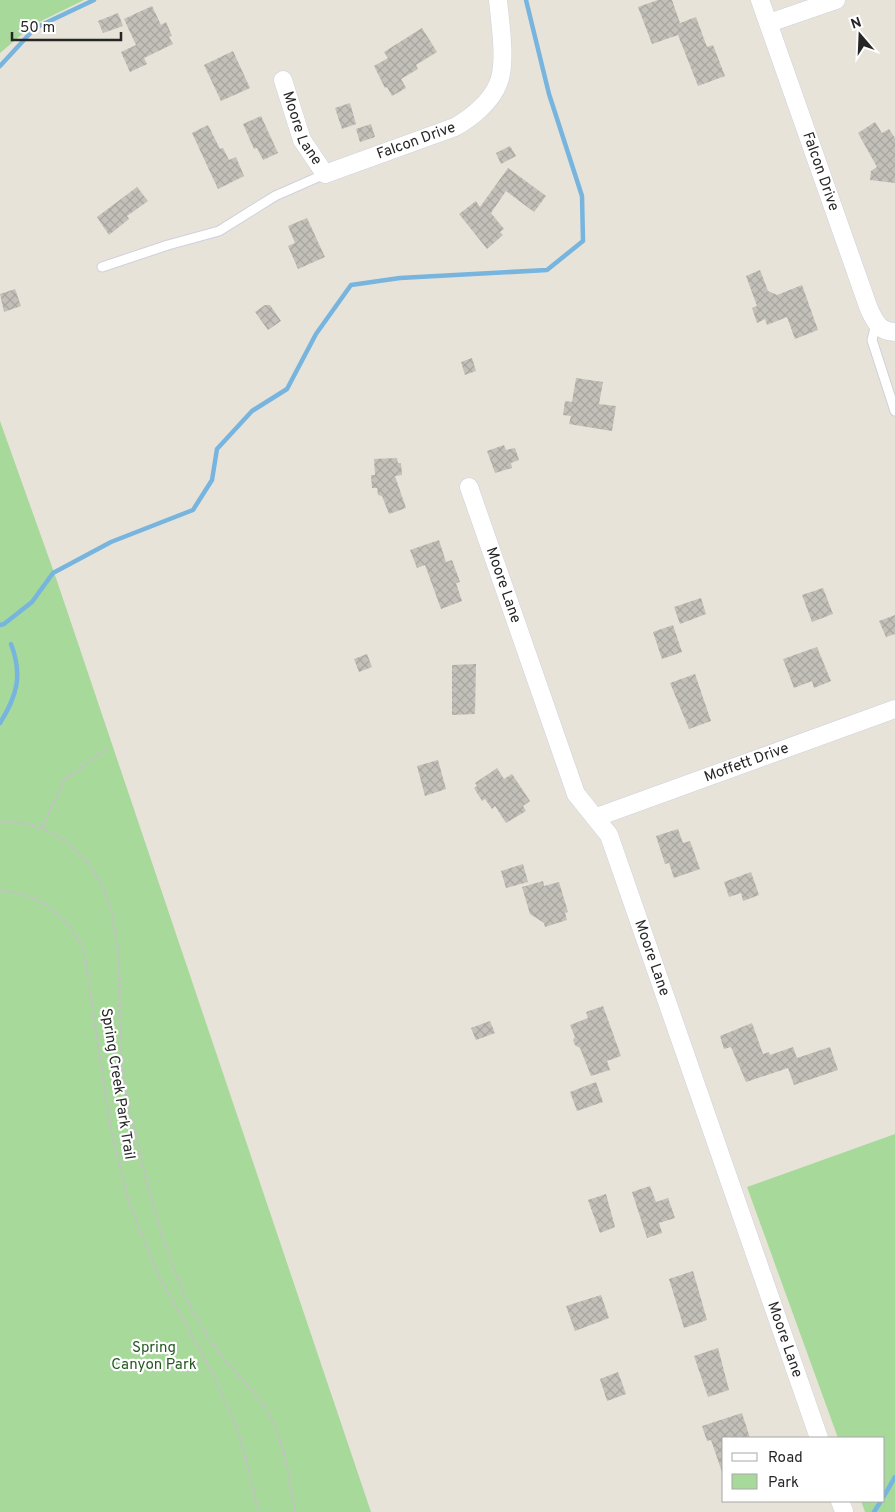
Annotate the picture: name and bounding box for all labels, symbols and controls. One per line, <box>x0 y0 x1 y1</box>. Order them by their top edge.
scale bar <box>12 10 121 42</box>
north arrow <box>835 10 885 60</box>
text: N <box>849 14 864 34</box>
text: 50 m <box>20 19 55 38</box>
street label: Moore Lane <box>278 89 326 169</box>
street label: Falcon Drive <box>374 118 458 164</box>
street label: Falcon Drive <box>798 130 843 214</box>
street label: Moore Lane <box>481 545 525 626</box>
street label: Moffett Drive <box>702 739 791 787</box>
street label: Moore Lane <box>630 917 674 999</box>
street label: Spring Creek Park Trail <box>96 1007 138 1161</box>
street label: Moore Lane <box>763 1299 807 1380</box>
park label: Spring Canyon Park <box>111 1339 197 1375</box>
legend <box>722 1437 885 1502</box>
text: Road <box>768 1449 803 1468</box>
text: Park <box>768 1474 799 1493</box>

